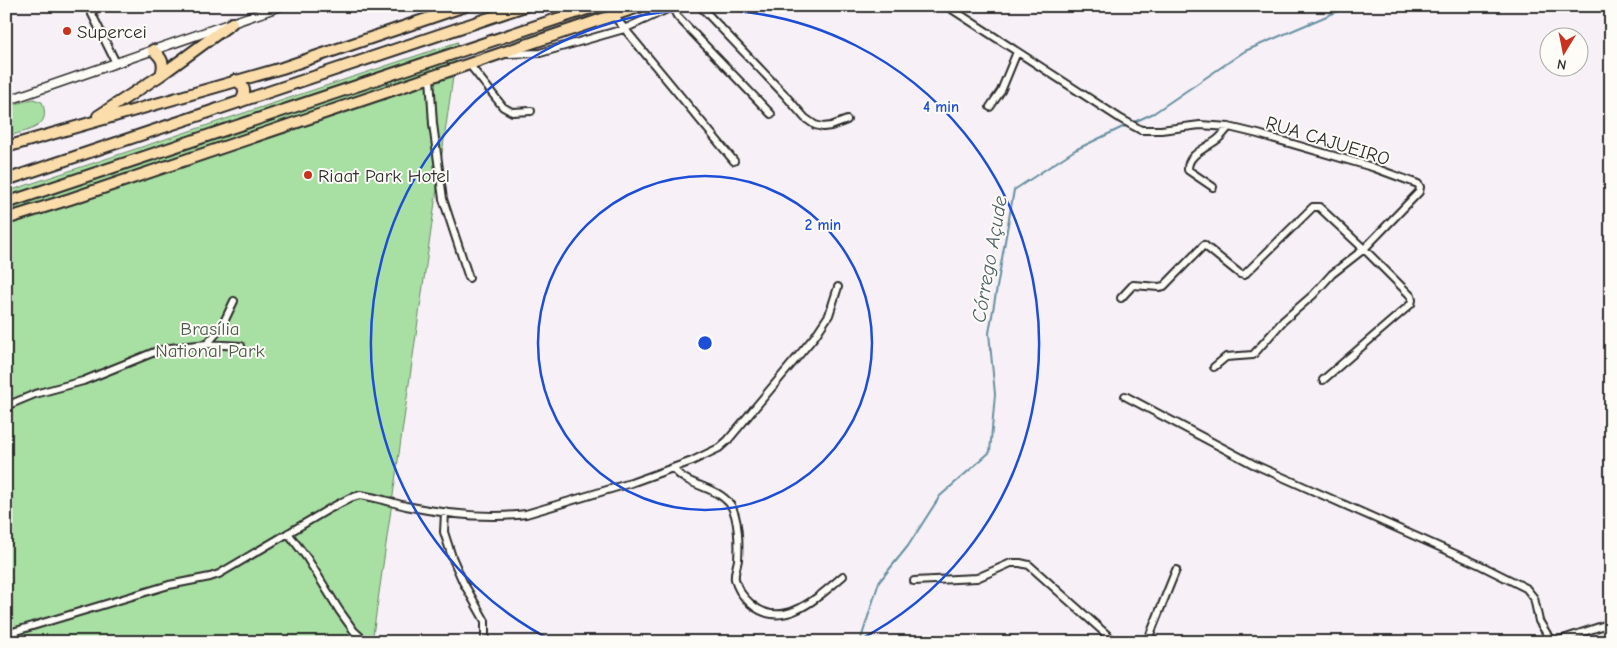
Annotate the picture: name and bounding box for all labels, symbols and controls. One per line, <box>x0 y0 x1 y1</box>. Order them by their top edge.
place label: Supercei <box>77 21 147 43</box>
marker: Supercei <box>61 25 73 37</box>
north arrow <box>1540 28 1590 78</box>
text: N <box>1556 55 1568 73</box>
text: 4 min <box>923 98 959 116</box>
street label: RUA CAJUEIRO <box>1263 112 1392 170</box>
place label: Riaat Park Hotel <box>318 165 450 187</box>
marker: Riaat Park Hotel <box>302 169 314 181</box>
water label: Córrego Açude <box>967 194 1012 324</box>
text: 2 min <box>805 216 841 234</box>
park label: Brasília National Park <box>155 318 265 362</box>
centre of rings <box>696 334 714 352</box>

